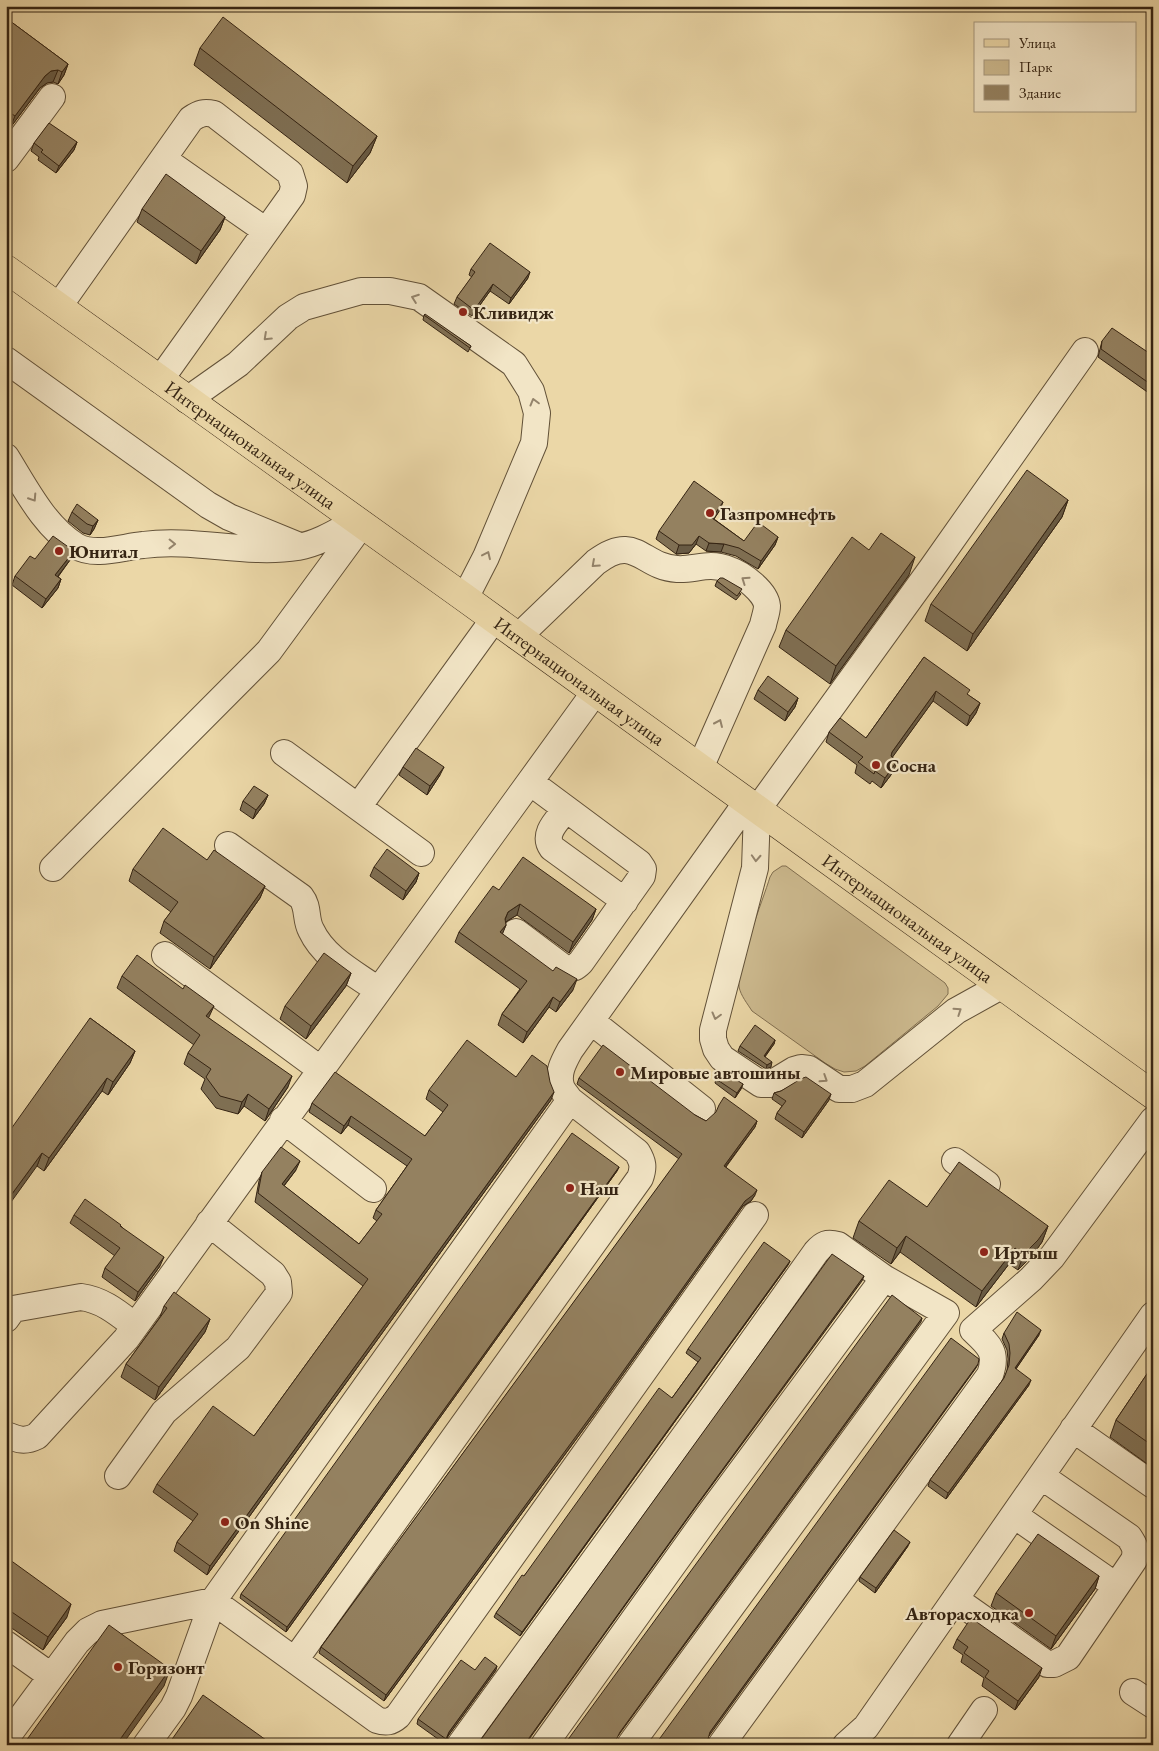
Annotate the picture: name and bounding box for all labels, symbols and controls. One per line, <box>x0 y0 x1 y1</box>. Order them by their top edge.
legend <box>974 22 1136 112</box>
text: Улица <box>1018 33 1056 52</box>
text: Парк <box>1019 57 1052 76</box>
text: Здание <box>1019 83 1061 102</box>
one-way arrow <box>411 294 420 304</box>
place label: Кливидж <box>473 300 554 325</box>
marker: Кливидж <box>457 306 469 318</box>
one-way arrow <box>263 331 272 340</box>
street label: Интернациональная улица <box>160 375 341 515</box>
one-way arrow <box>529 398 540 406</box>
one-way arrow <box>26 493 36 502</box>
place label: Газпромнефть <box>720 501 836 526</box>
marker: Газпромнефть <box>704 507 716 519</box>
one-way arrow <box>168 538 176 549</box>
place label: Юнитал <box>69 539 139 564</box>
marker: Юнитал <box>53 545 65 557</box>
one-way arrow <box>481 551 491 560</box>
one-way arrow <box>591 558 600 567</box>
one-way arrow <box>742 577 751 586</box>
street label: Интернациональная улица <box>489 611 670 752</box>
one-way arrow <box>713 719 724 728</box>
place label: Сосна <box>886 753 937 778</box>
marker: Сосна <box>870 759 882 771</box>
street label: Интернациональная улица <box>817 848 998 989</box>
one-way arrow <box>750 855 761 863</box>
one-way arrow <box>952 1008 961 1017</box>
one-way arrow <box>712 1011 722 1019</box>
place label: Мировые автошины <box>630 1060 801 1085</box>
marker: Мировые автошины <box>614 1066 626 1078</box>
one-way arrow <box>818 1073 828 1082</box>
place label: Наш <box>580 1176 619 1201</box>
marker: Наш <box>564 1182 576 1194</box>
place label: Иртыш <box>994 1240 1058 1265</box>
marker: Иртыш <box>978 1246 990 1258</box>
place label: On Shine <box>235 1510 309 1535</box>
marker: On Shine <box>219 1516 231 1528</box>
place label: Авторасходка <box>904 1601 1020 1626</box>
marker: Авторасходка <box>1023 1607 1035 1619</box>
place label: Горизонт <box>128 1655 205 1680</box>
marker: Горизонт <box>112 1661 124 1673</box>

